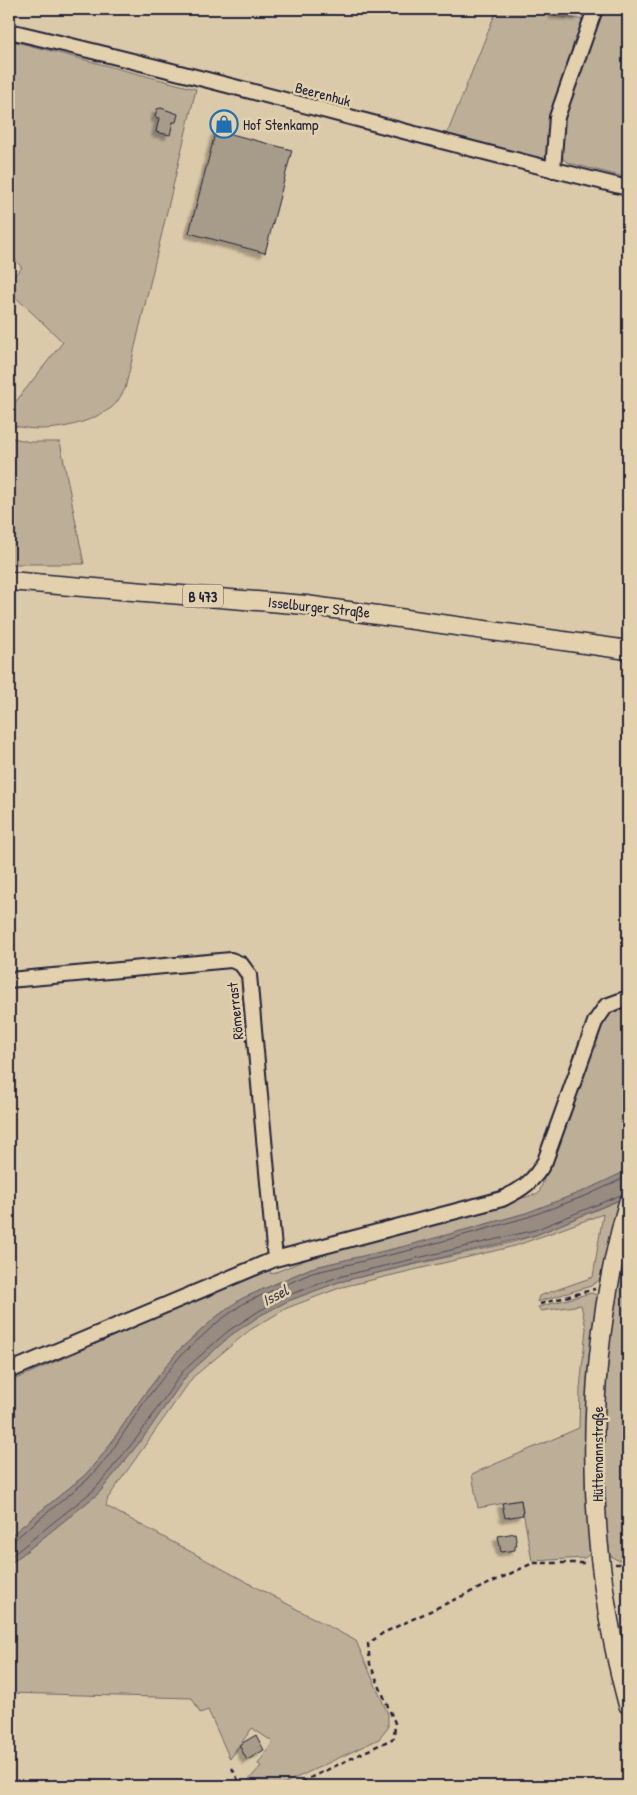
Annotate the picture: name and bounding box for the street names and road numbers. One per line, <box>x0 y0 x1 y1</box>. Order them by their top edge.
street label: Beerenhuk <box>293 77 353 111</box>
road number: B 473 <box>183 584 223 608</box>
street label: Isselburger Straße <box>267 591 371 623</box>
street label: Römerrast <box>221 981 248 1041</box>
street label: Hüttemannstraße <box>587 1406 608 1502</box>

